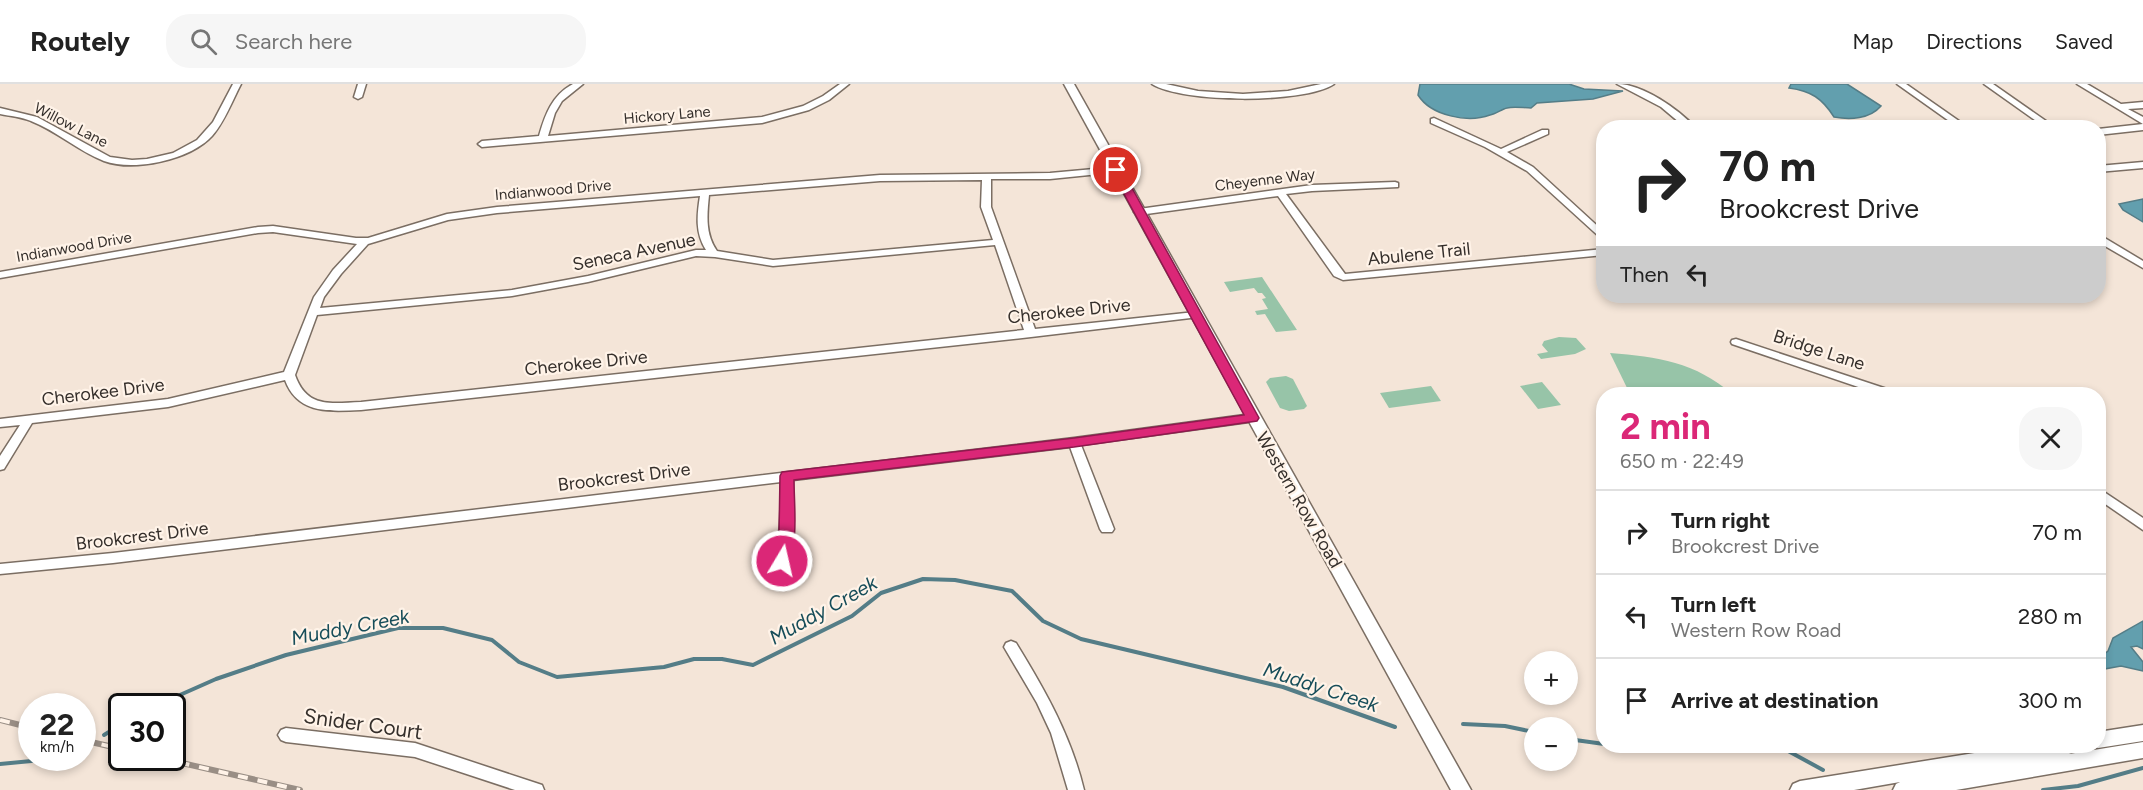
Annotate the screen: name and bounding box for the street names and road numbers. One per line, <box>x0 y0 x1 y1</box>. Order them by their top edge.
street label: Willow Lane <box>31 99 111 151</box>
street label: Hickory Lane <box>623 102 711 128</box>
street label: Cheyenne Way <box>1214 165 1316 195</box>
street label: Indianwood Drive <box>494 176 612 204</box>
street label: Indianwood Drive <box>15 228 133 266</box>
street label: Seneca Avenue <box>571 228 698 276</box>
street label: Abulene Trail <box>1366 238 1472 270</box>
street label: Cherokee Drive <box>1006 294 1132 328</box>
street label: Bridge Lane <box>1770 325 1868 375</box>
street label: Cherokee Drive <box>523 346 649 380</box>
street label: Cherokee Drive <box>40 374 166 410</box>
street label: Western Row Road <box>1251 428 1347 572</box>
street label: Brookcrest Drive <box>556 458 692 496</box>
street label: Brookcrest Drive <box>74 517 210 555</box>
street label: Snider Court <box>302 703 424 744</box>

